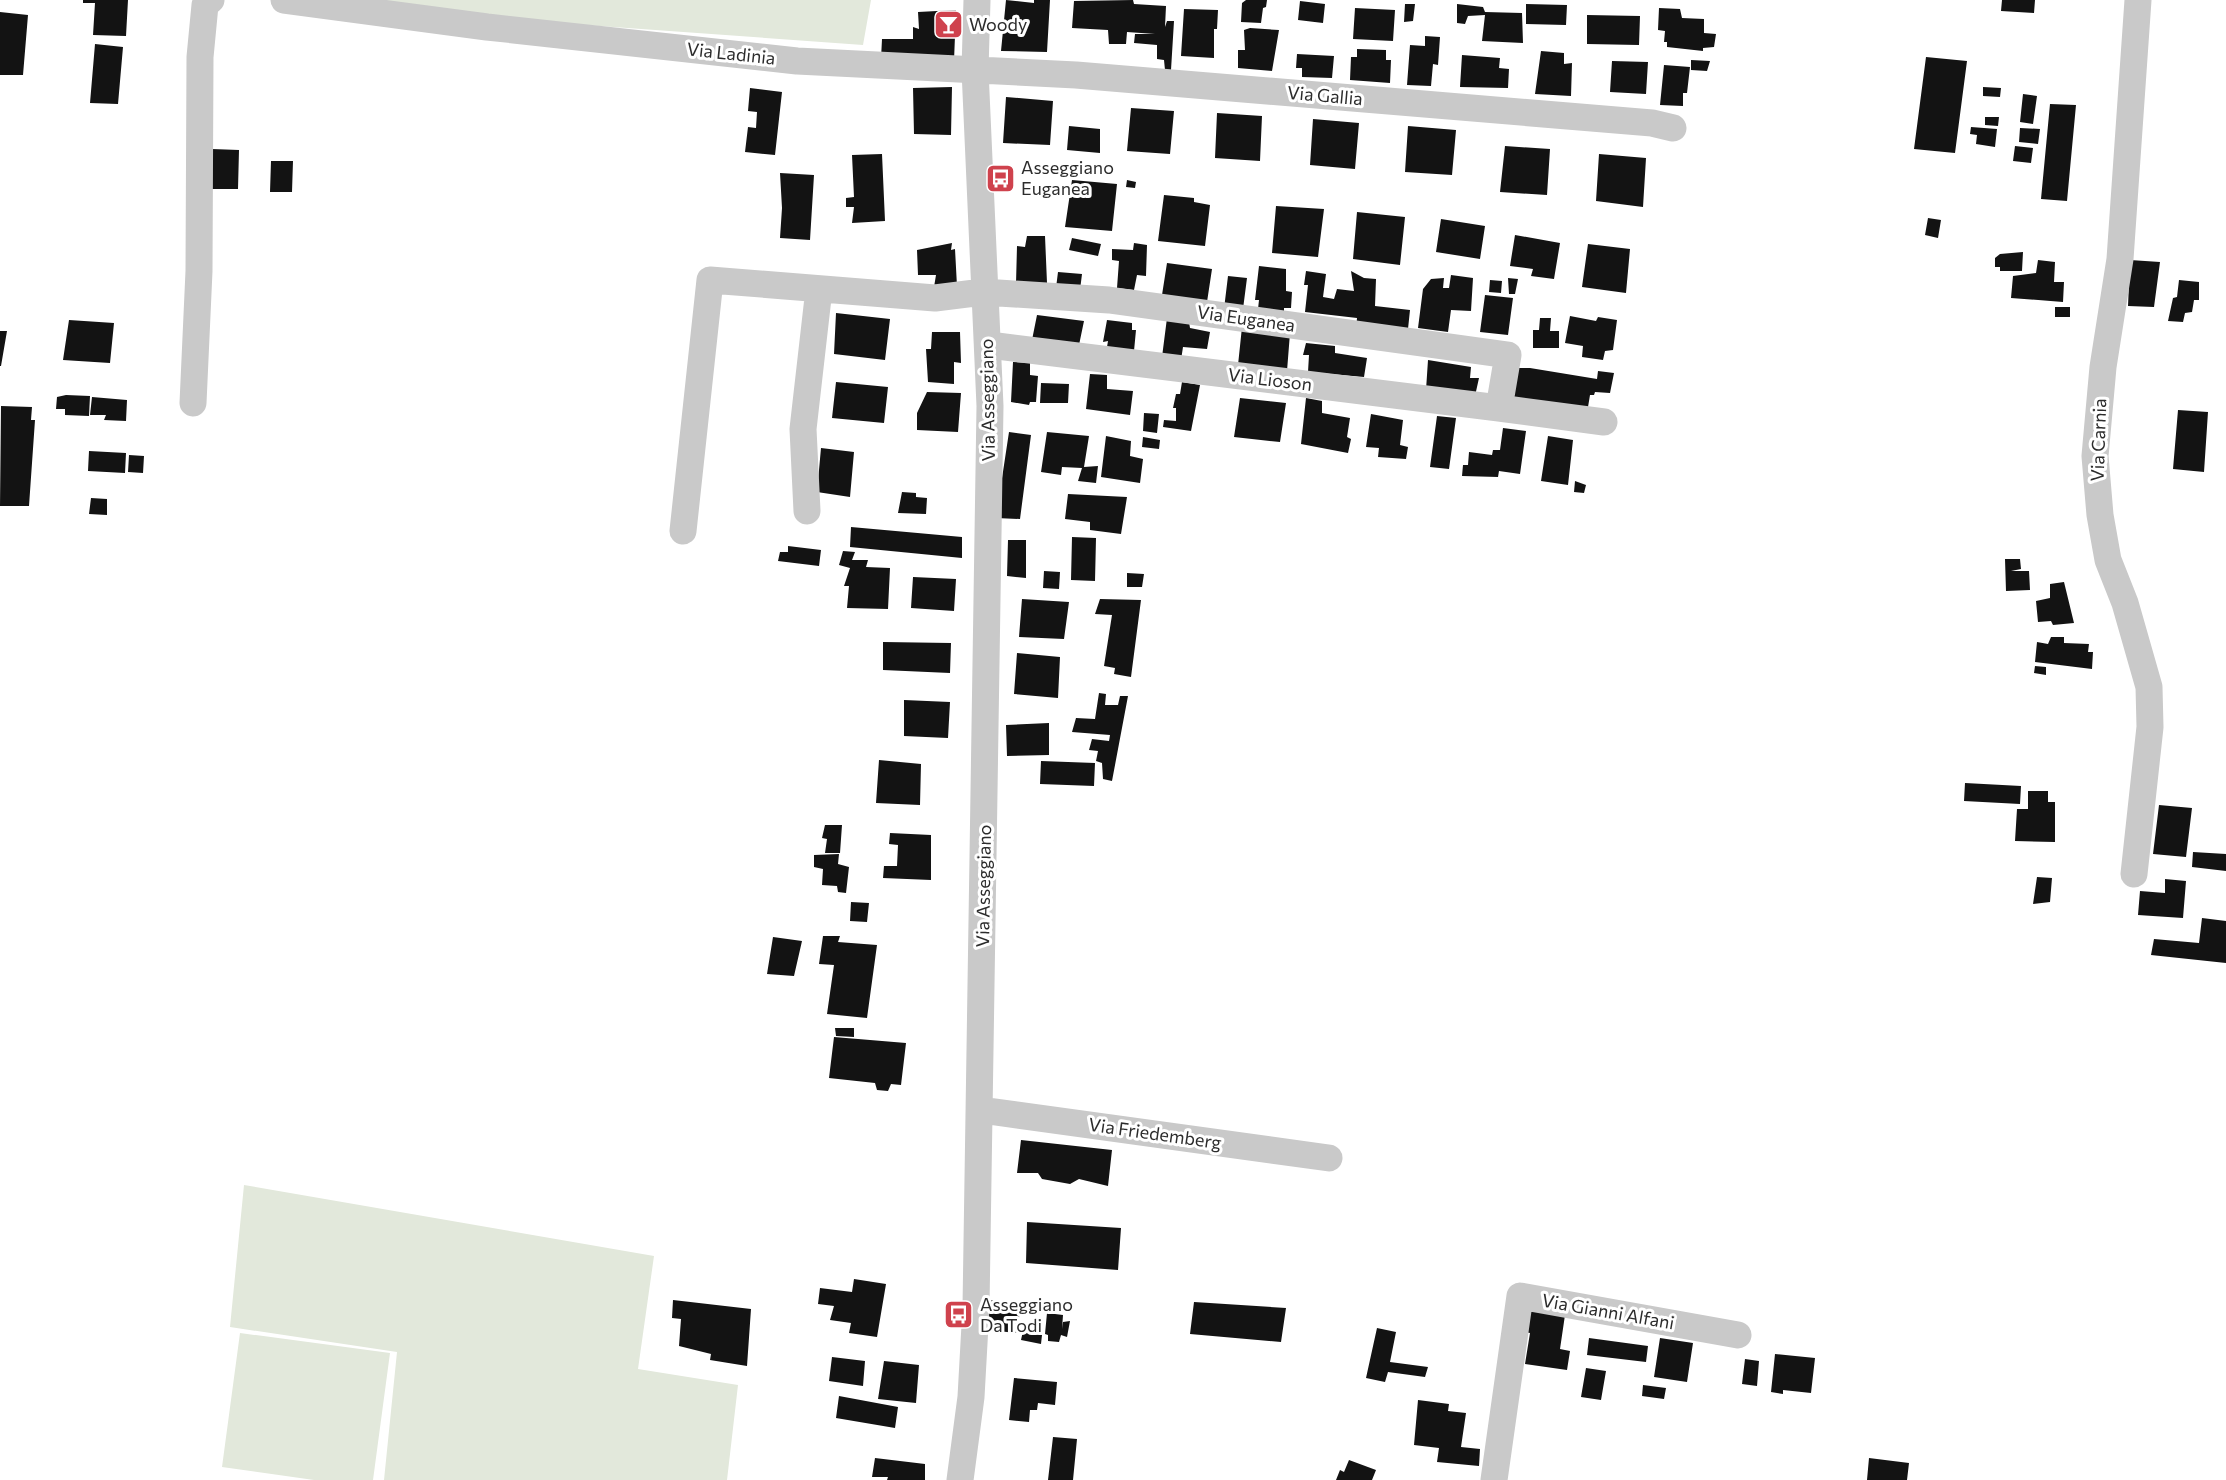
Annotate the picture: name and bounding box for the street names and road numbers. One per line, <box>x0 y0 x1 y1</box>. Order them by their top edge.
street label: Via Ladinia <box>686 37 776 69</box>
street label: Via Gallia <box>1286 81 1364 109</box>
street label: Via Euganea <box>1196 300 1297 336</box>
street label: Via Asseggiano <box>975 338 999 462</box>
street label: Via Lioson <box>1227 363 1313 395</box>
street label: Via Carnia <box>2086 398 2110 482</box>
street label: Via Asseggiano <box>971 824 995 948</box>
street label: Via Friedemberg <box>1087 1113 1223 1153</box>
street label: Via Gianni Alfani <box>1540 1289 1676 1333</box>

